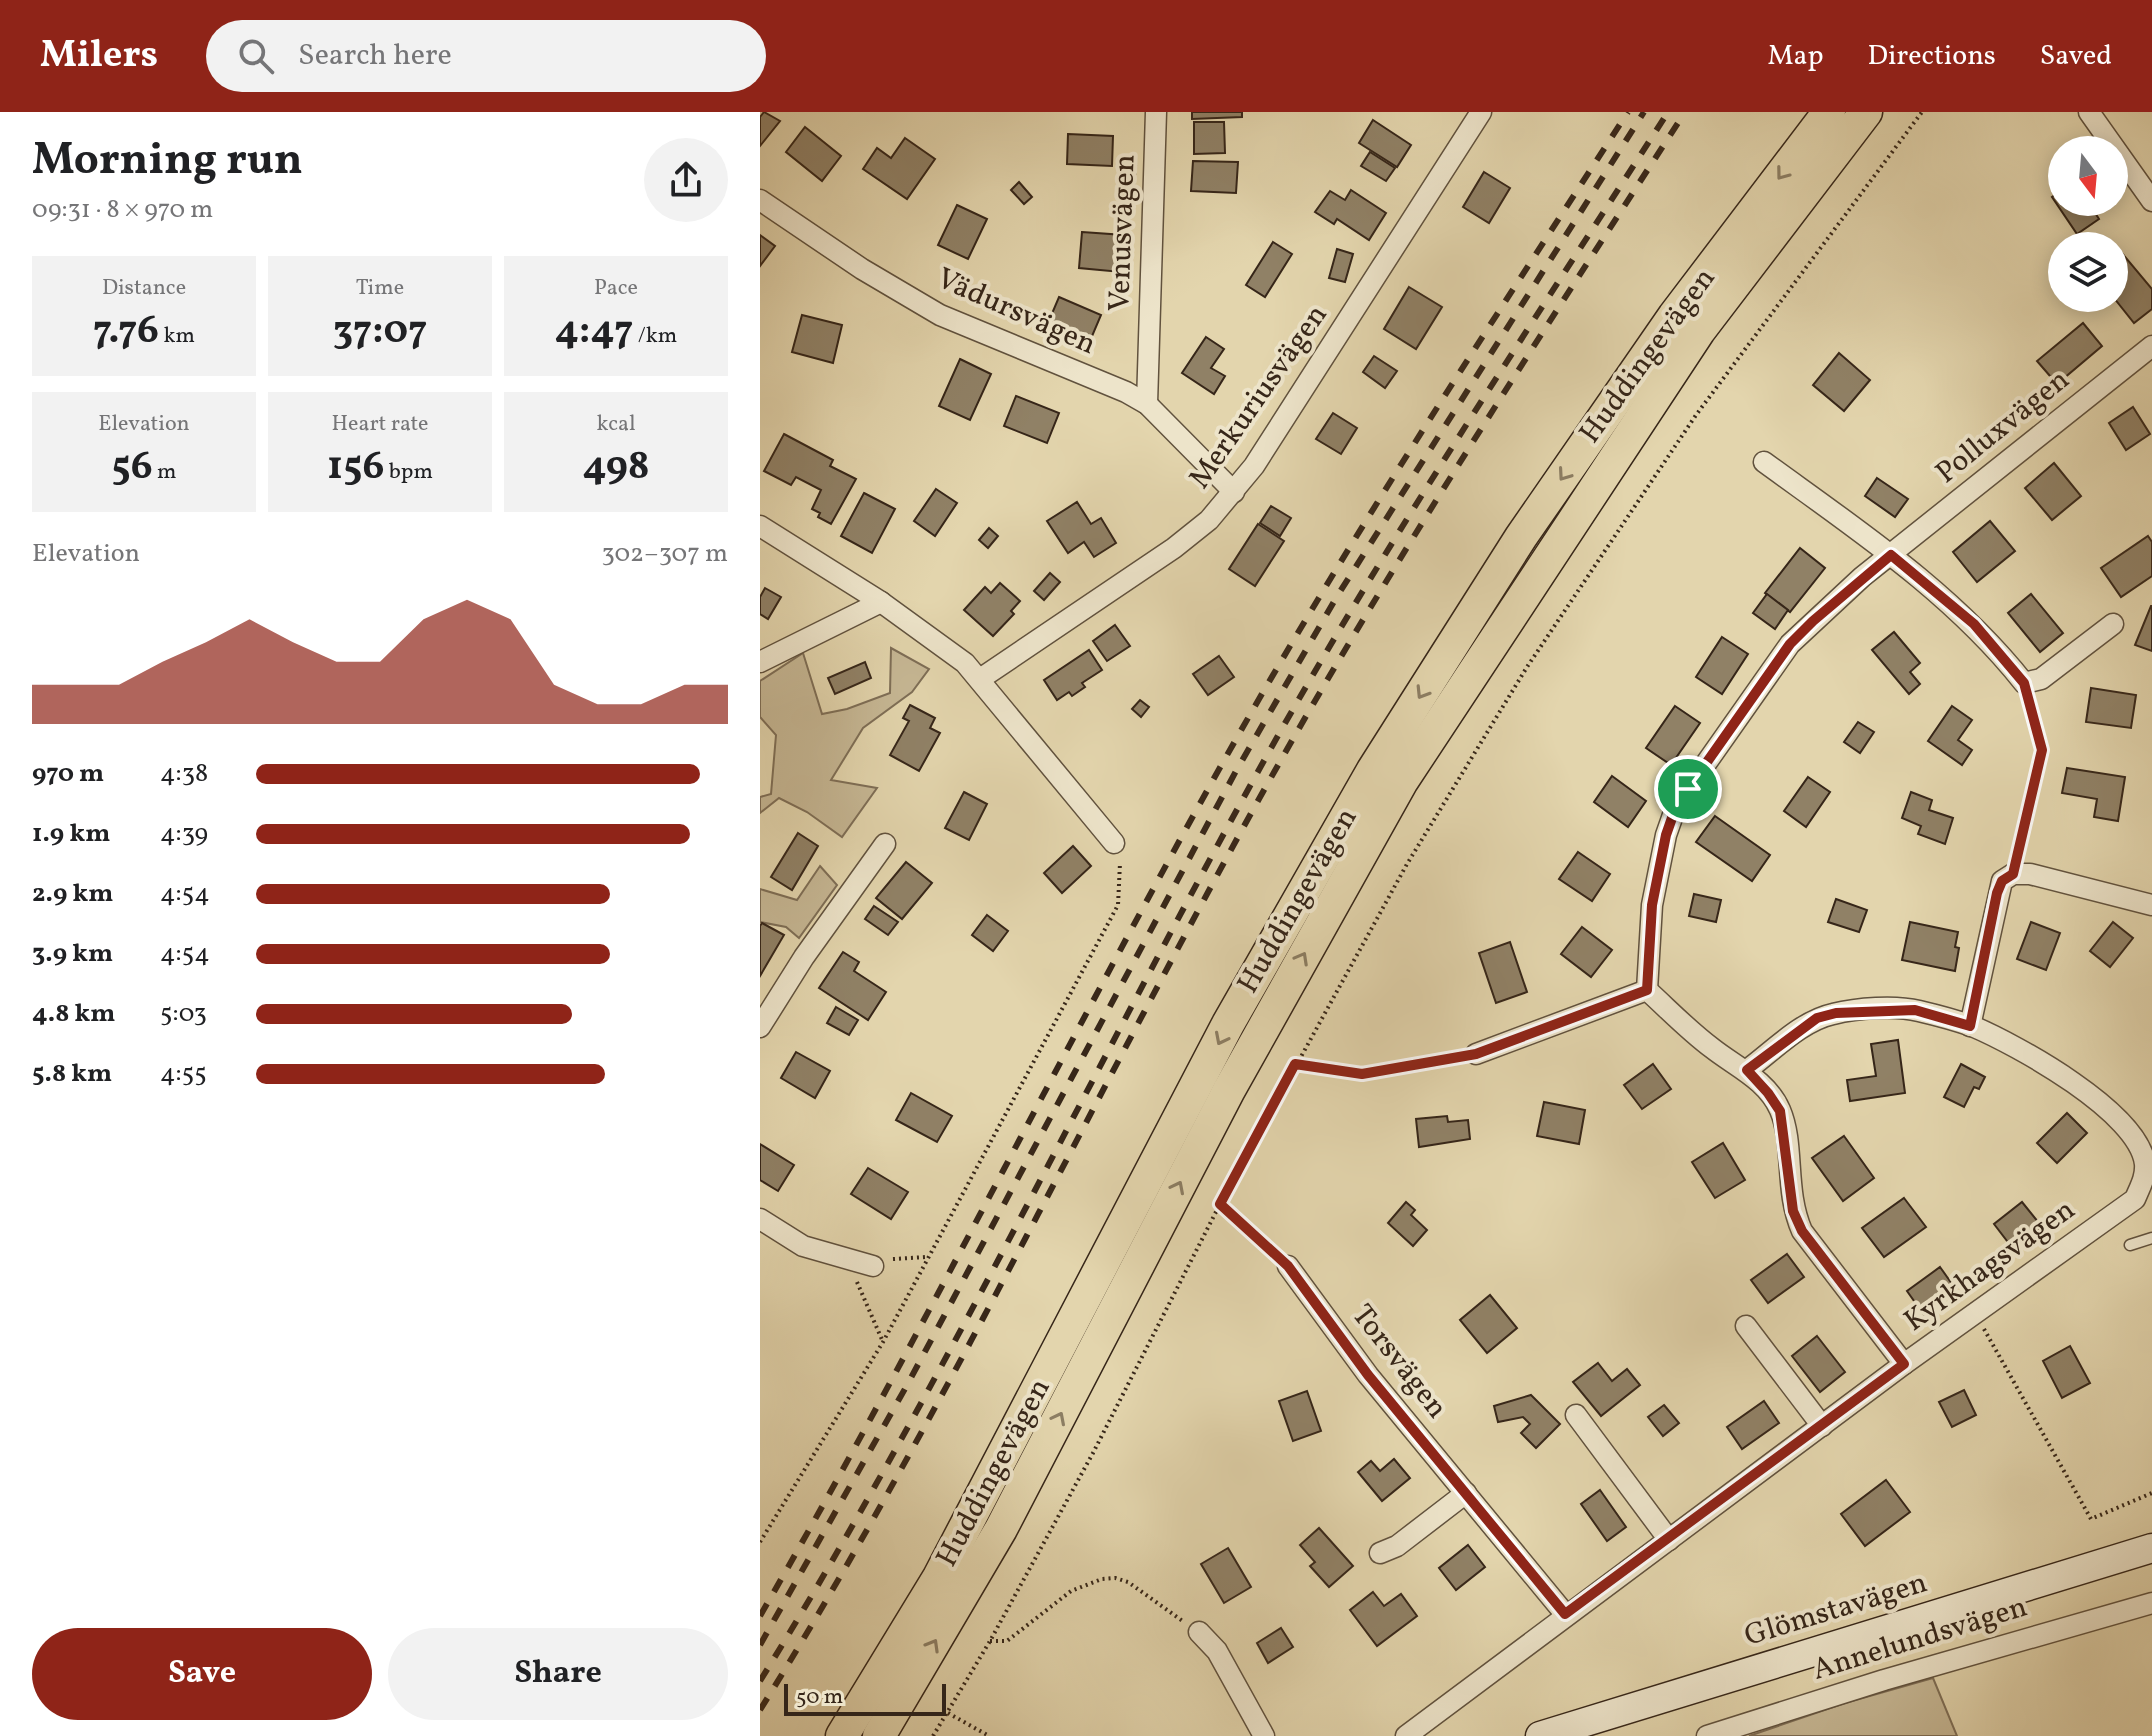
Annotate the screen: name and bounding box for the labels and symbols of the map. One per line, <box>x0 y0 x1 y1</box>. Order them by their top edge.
north arrow <box>2048 136 2128 216</box>
street label: Venusvägen <box>1099 154 1147 312</box>
one-way arrow <box>1777 165 1792 180</box>
street label: Vädursvägen <box>930 258 1102 366</box>
street label: Huddingevägen <box>1570 260 1726 452</box>
street label: Merkuriusvägen <box>1180 296 1338 498</box>
street label: Polluxvägen <box>1927 360 2079 494</box>
one-way arrow <box>1559 467 1574 481</box>
one-way arrow <box>1416 684 1431 699</box>
pin <box>1654 755 1722 823</box>
street label: Huddingevägen <box>1228 801 1368 1001</box>
one-way arrow <box>1293 952 1308 967</box>
one-way arrow <box>1215 1030 1230 1045</box>
one-way arrow <box>1169 1180 1184 1195</box>
street label: Kyrkhagsvägen <box>1896 1190 2084 1342</box>
street label: Torsvägen <box>1341 1296 1457 1428</box>
street label: Huddingevägen <box>927 1371 1061 1575</box>
one-way arrow <box>1049 1411 1064 1426</box>
street label: Glömstavägen <box>1739 1562 1933 1658</box>
street label: Annelundsvägen <box>1808 1586 2032 1692</box>
one-way arrow <box>923 1639 939 1654</box>
scale bar <box>784 1680 946 1716</box>

